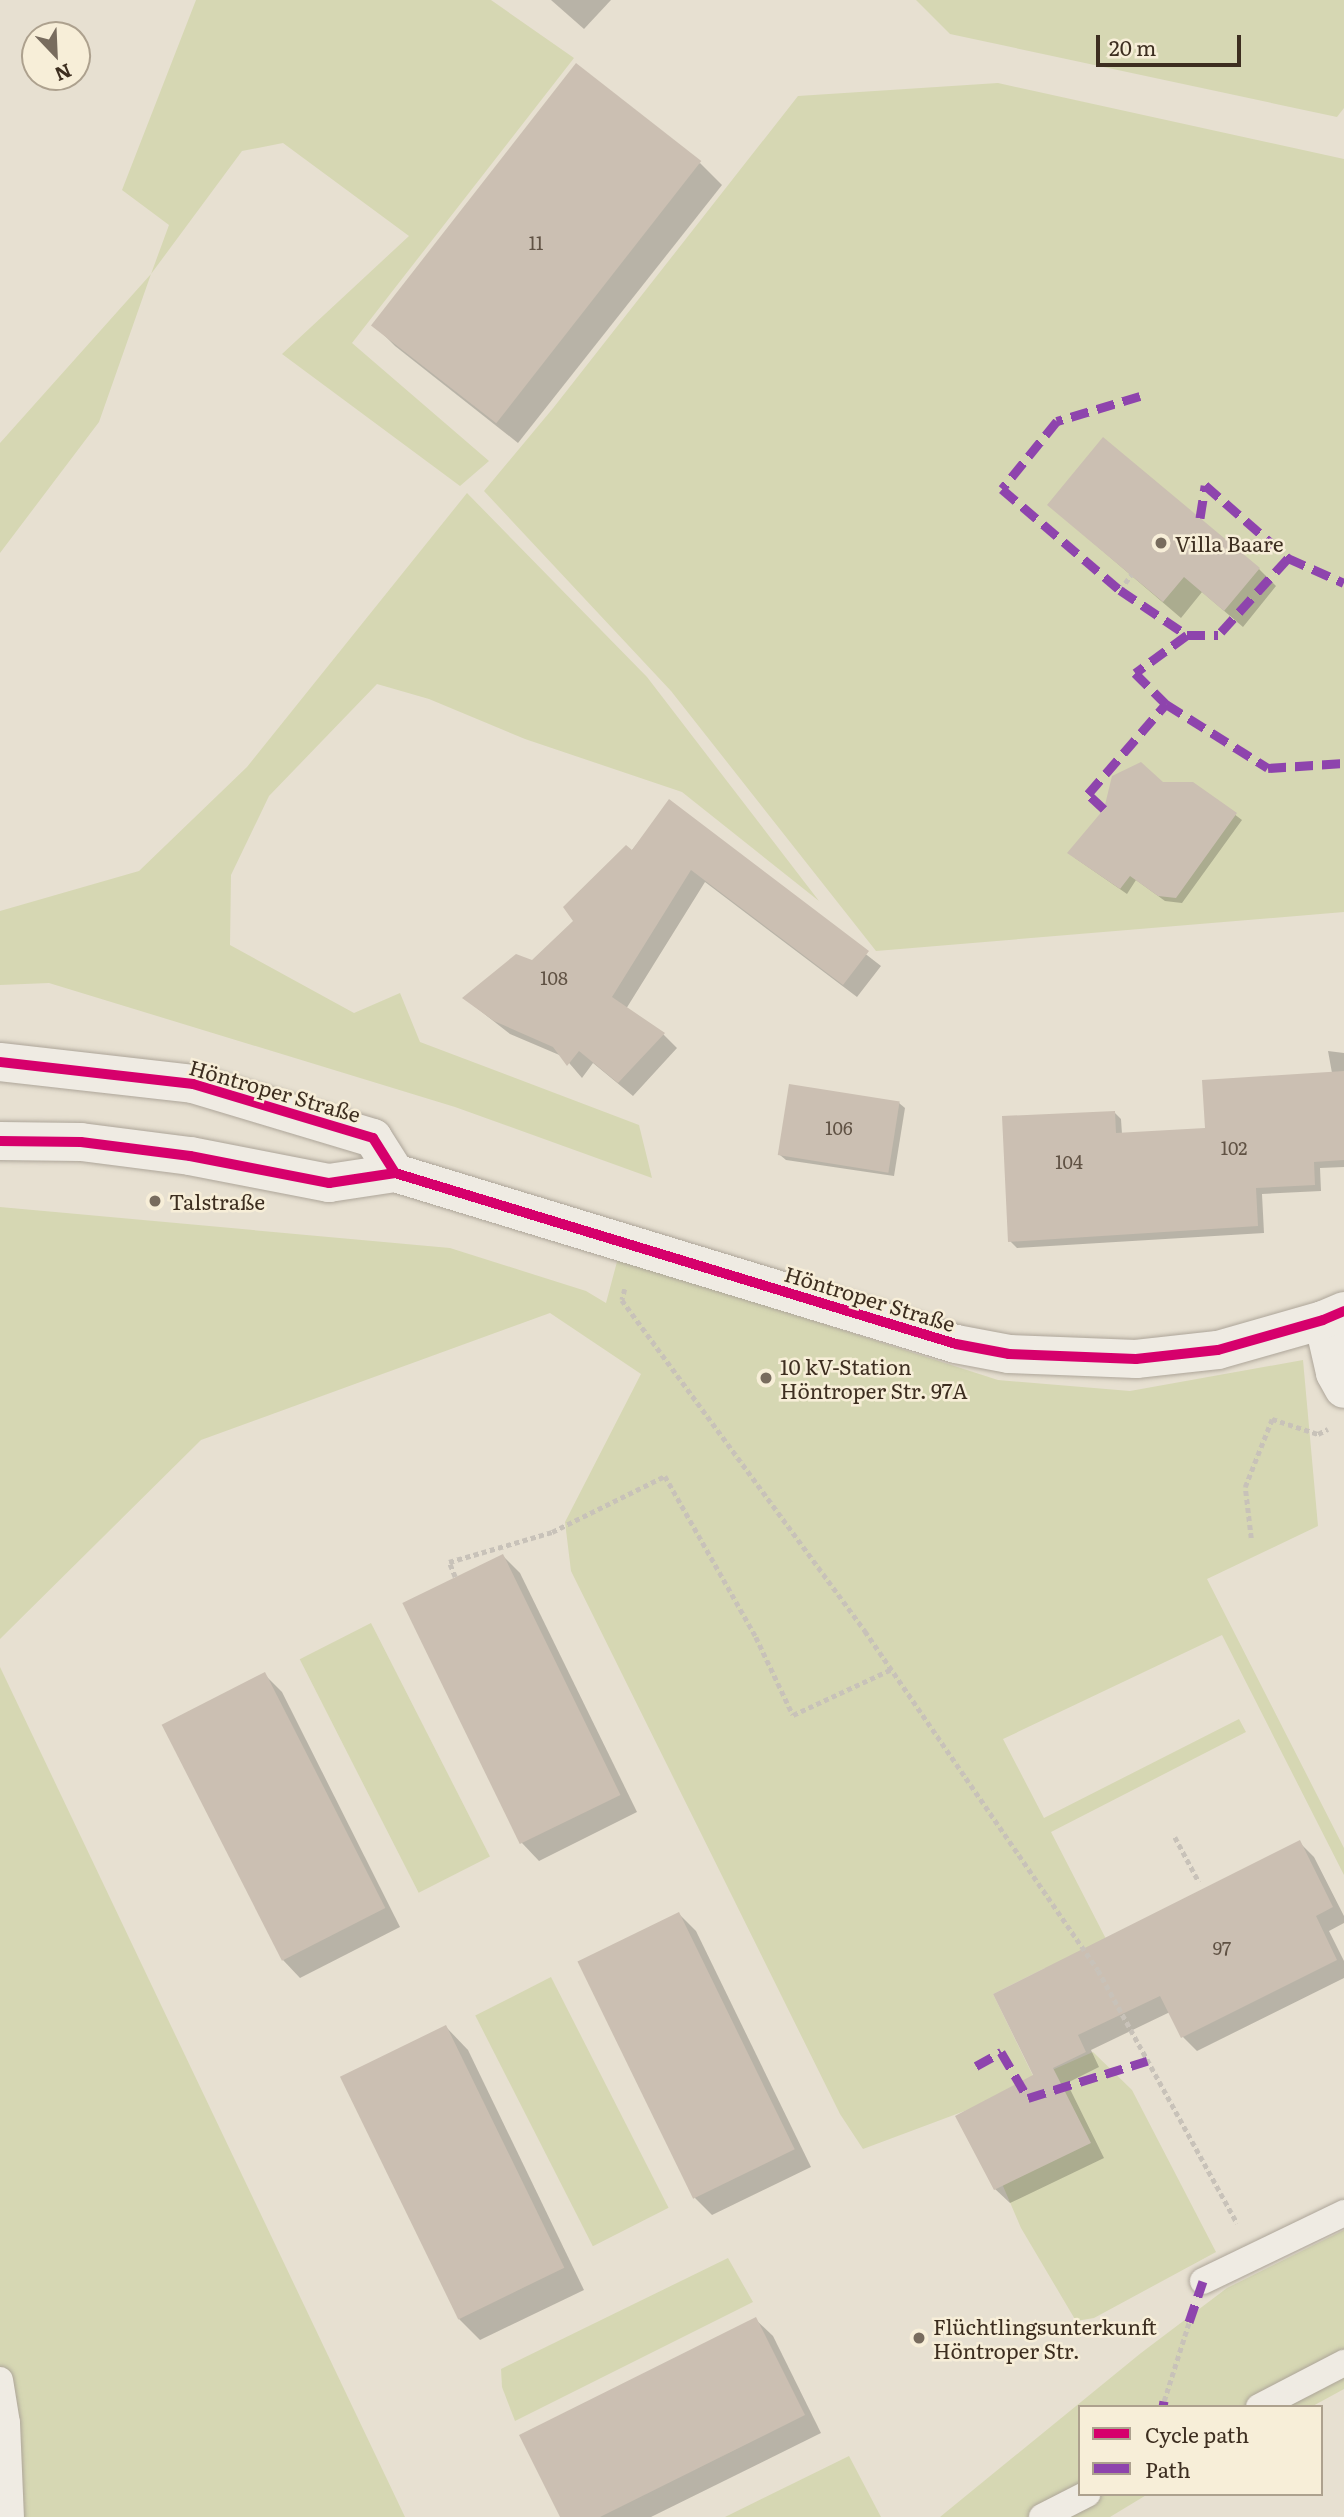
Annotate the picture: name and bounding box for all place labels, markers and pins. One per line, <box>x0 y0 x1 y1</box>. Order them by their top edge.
place label: Villa Baare <box>1175 530 1284 556</box>
marker: Villa Baare <box>1153 535 1169 551</box>
place label: Talstraße <box>169 1188 265 1214</box>
marker: Talstraße <box>147 1193 163 1209</box>
place label: 10 kV-Station Höntroper Str. 97A <box>780 1353 968 1403</box>
marker: 10 kV-Station Höntroper Str. 97A <box>758 1370 774 1386</box>
place label: Flüchtlingsunterkunft Höntroper Str. <box>933 2313 1157 2363</box>
marker: Flüchtlingsunterkunft Höntroper Str. <box>911 2330 927 2346</box>

